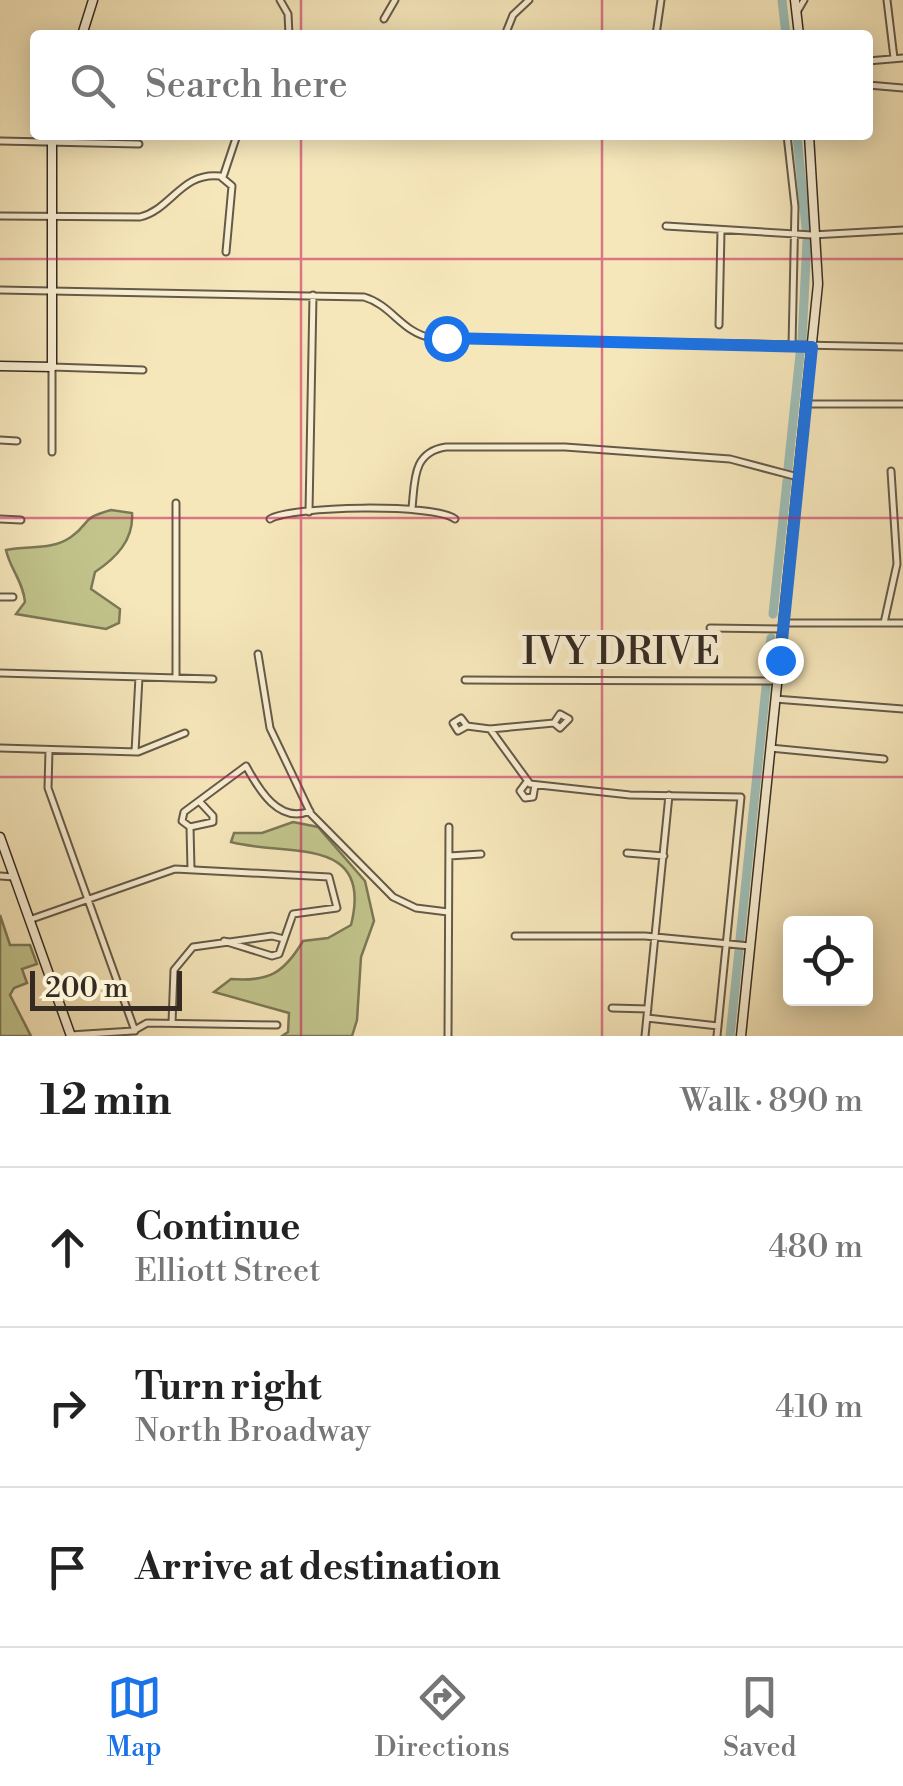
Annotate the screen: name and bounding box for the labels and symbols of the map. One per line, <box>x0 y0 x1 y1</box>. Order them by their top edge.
route start <box>424 316 470 362</box>
street label: IVY DRIVE <box>522 629 720 676</box>
route end <box>758 638 804 684</box>
scale bar <box>30 966 182 1010</box>

